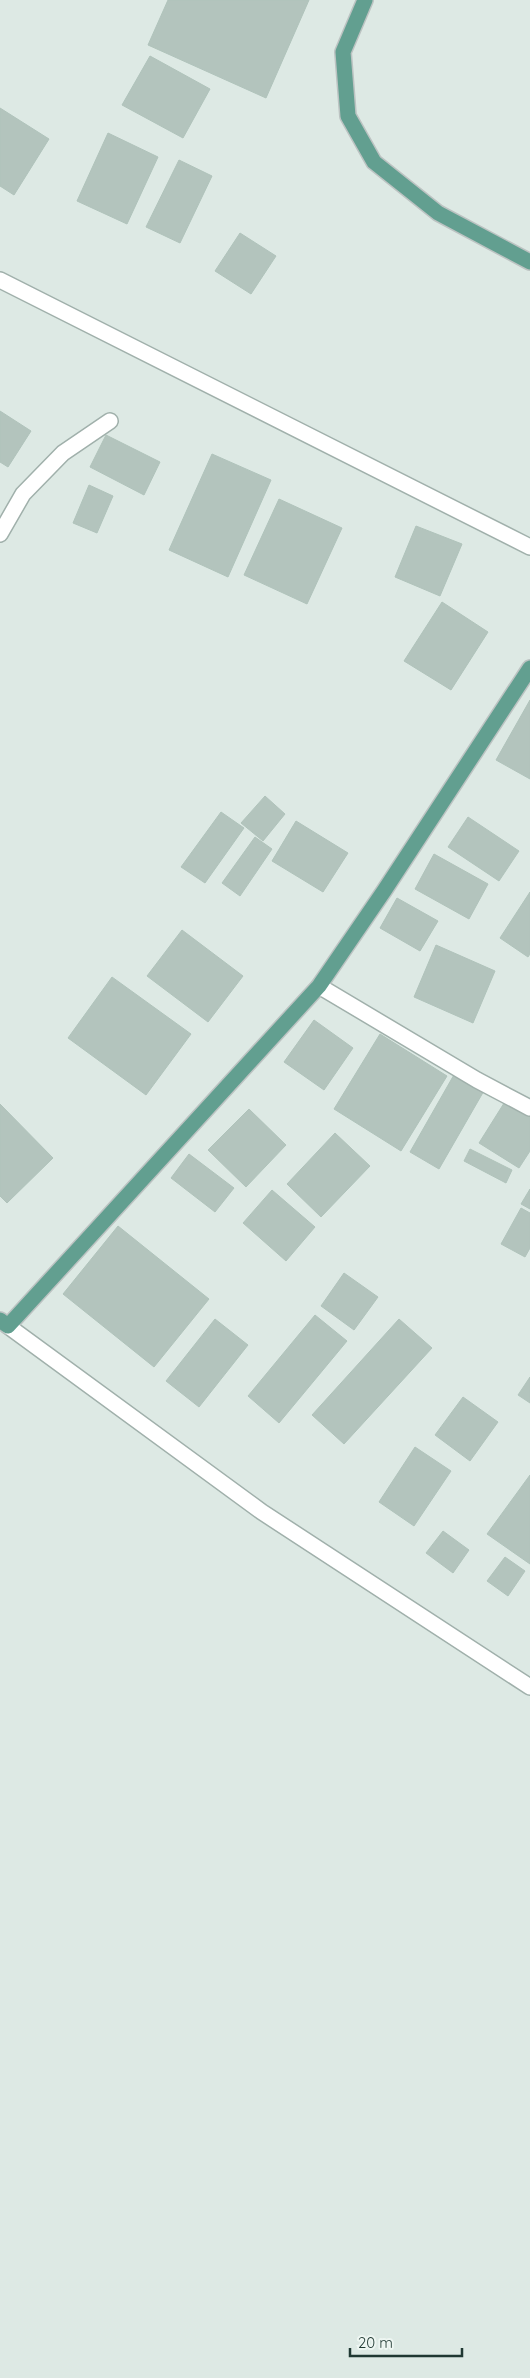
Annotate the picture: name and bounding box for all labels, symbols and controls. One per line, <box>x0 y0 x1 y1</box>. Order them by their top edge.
scale bar <box>350 2326 462 2358</box>
text: 20 m <box>358 2333 393 2352</box>

